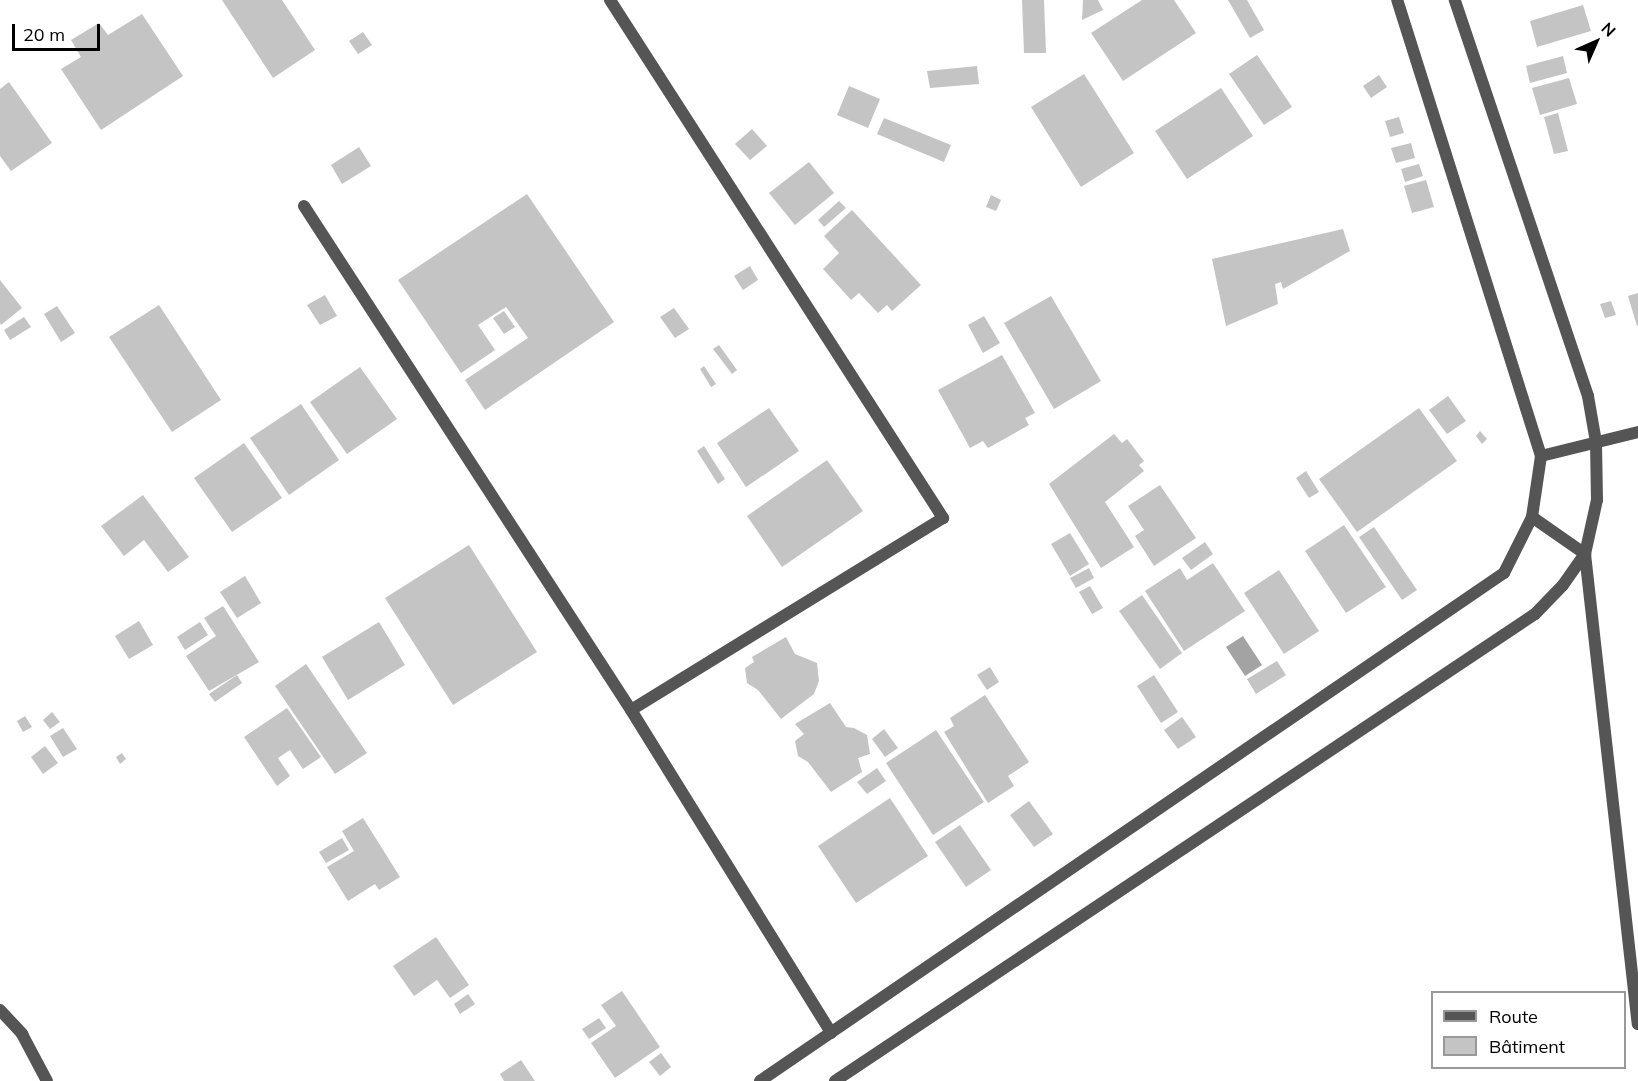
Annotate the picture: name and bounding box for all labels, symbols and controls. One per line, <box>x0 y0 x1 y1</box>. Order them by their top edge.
scale bar <box>15 12 104 50</box>
north arrow <box>1566 12 1626 72</box>
text: N <box>1597 18 1620 41</box>
text: 20 m <box>23 23 65 46</box>
legend <box>1431 991 1626 1069</box>
text: Route <box>1489 1005 1538 1028</box>
text: Bâtiment <box>1489 1035 1565 1058</box>

